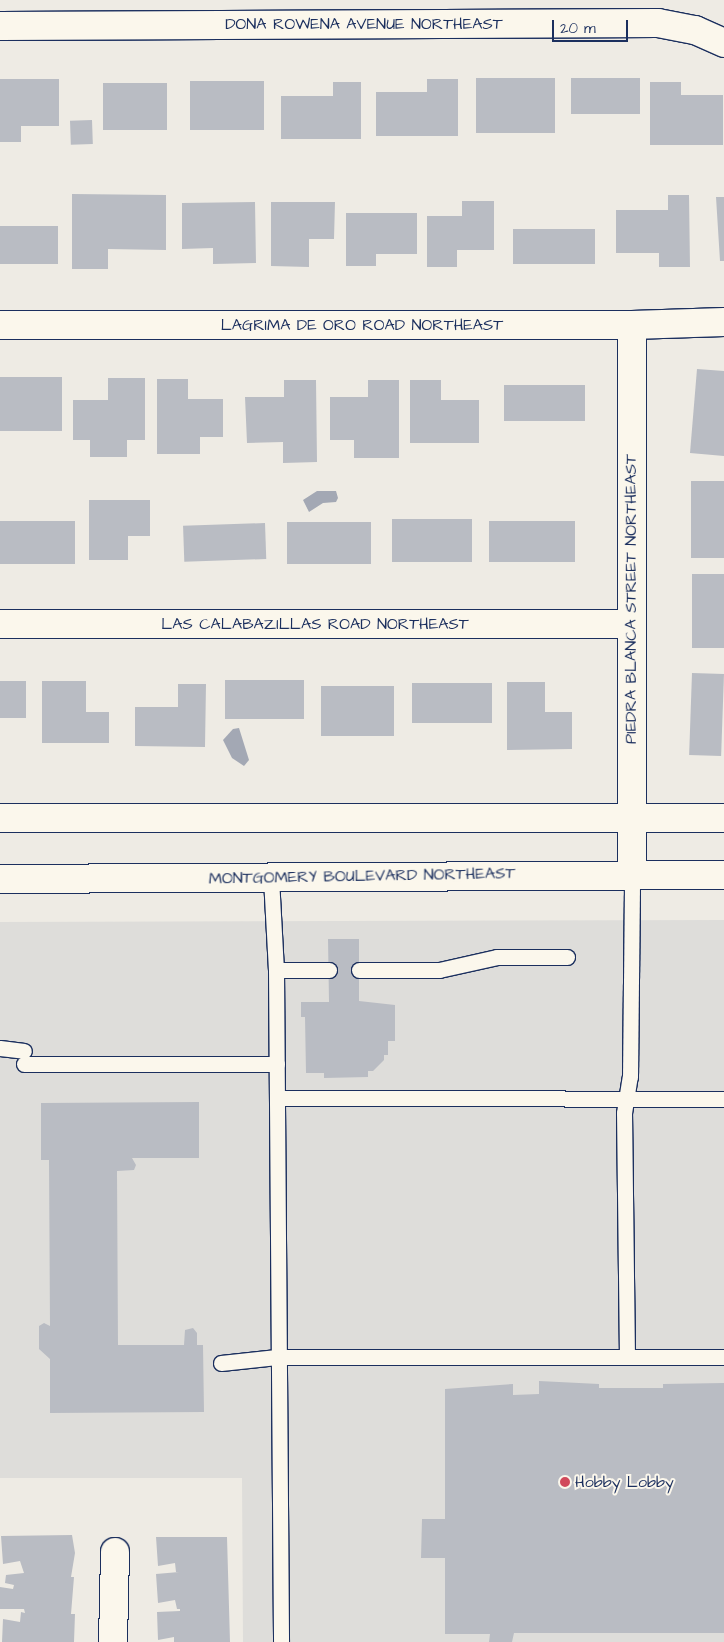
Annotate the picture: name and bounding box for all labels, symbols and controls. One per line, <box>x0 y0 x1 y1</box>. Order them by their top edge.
scale bar <box>554 10 630 42</box>
street label: DONA ROWENA AVENUE NORTHEAST <box>225 14 503 34</box>
text: 20 m <box>560 18 596 39</box>
street label: LAGRIMA DE ORO ROAD NORTHEAST <box>221 315 503 335</box>
street label: PIEDRA BLANCA STREET NORTHEAST <box>621 454 641 744</box>
street label: LAS CALABAZILLAS ROAD NORTHEAST <box>161 614 469 634</box>
street label: MONTGOMERY BOULEVARD NORTHEAST <box>209 864 515 888</box>
place label: Hobby Lobby <box>575 1472 674 1492</box>
marker: Hobby Lobby <box>559 1476 571 1488</box>

